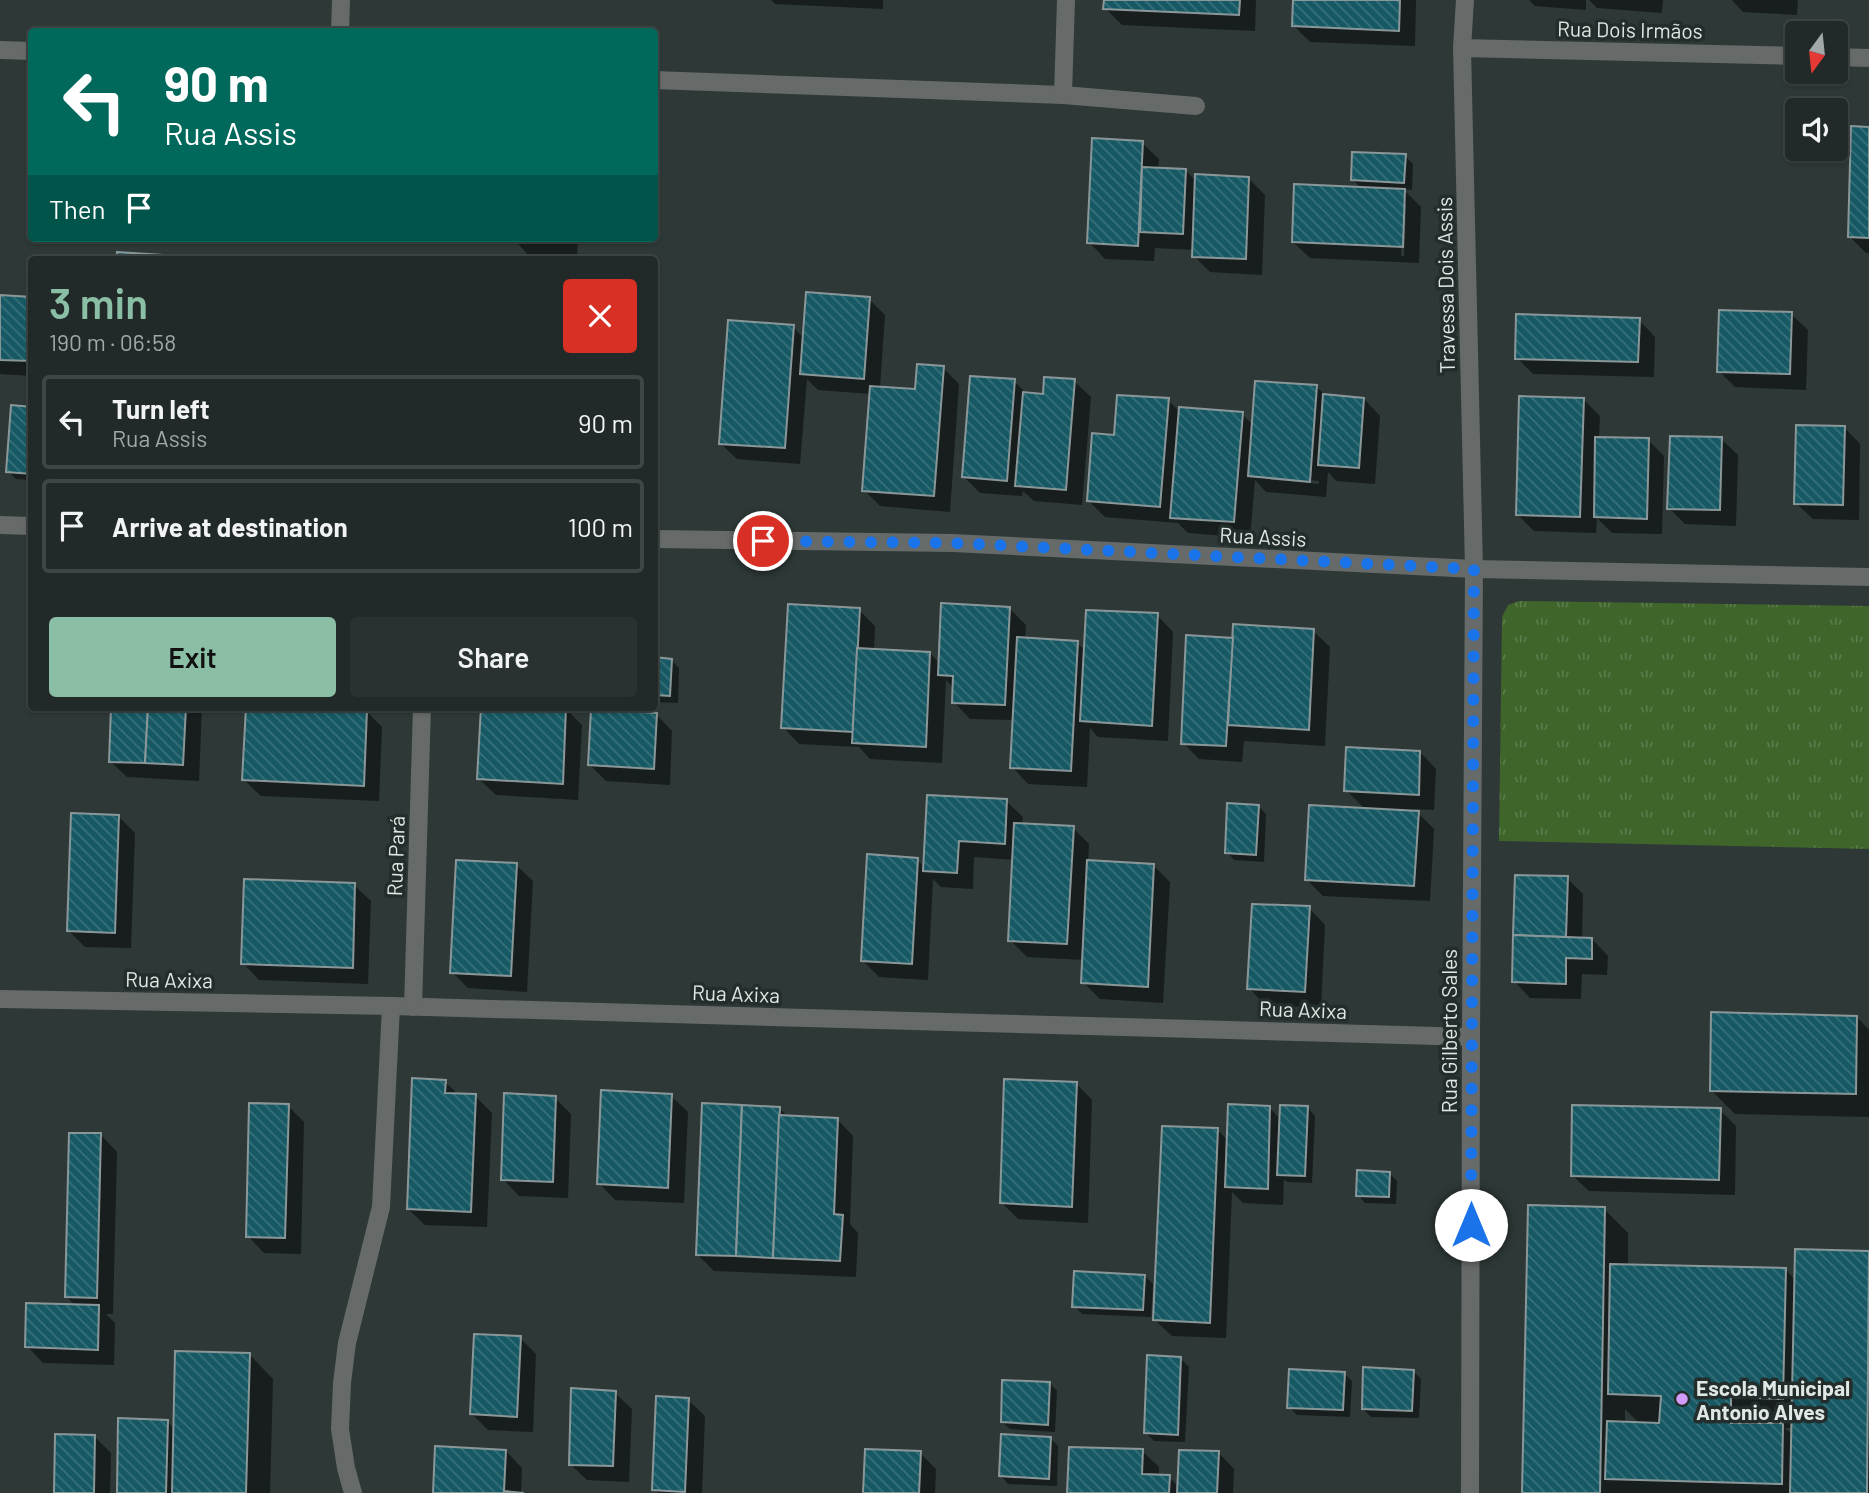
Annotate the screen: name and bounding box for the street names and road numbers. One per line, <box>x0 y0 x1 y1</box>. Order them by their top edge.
street label: Rua Dois Irmãos <box>1557 15 1703 43</box>
street label: Travessa Dois Assis <box>1431 196 1459 374</box>
street label: Rua Assis <box>1219 521 1307 551</box>
street label: Rua Pará <box>381 815 409 897</box>
street label: Rua Gilberto Sales <box>1436 949 1461 1113</box>
street label: Rua Axixa <box>125 966 213 992</box>
street label: Rua Axixa <box>692 979 780 1007</box>
street label: Rua Axixa <box>1259 995 1347 1023</box>

